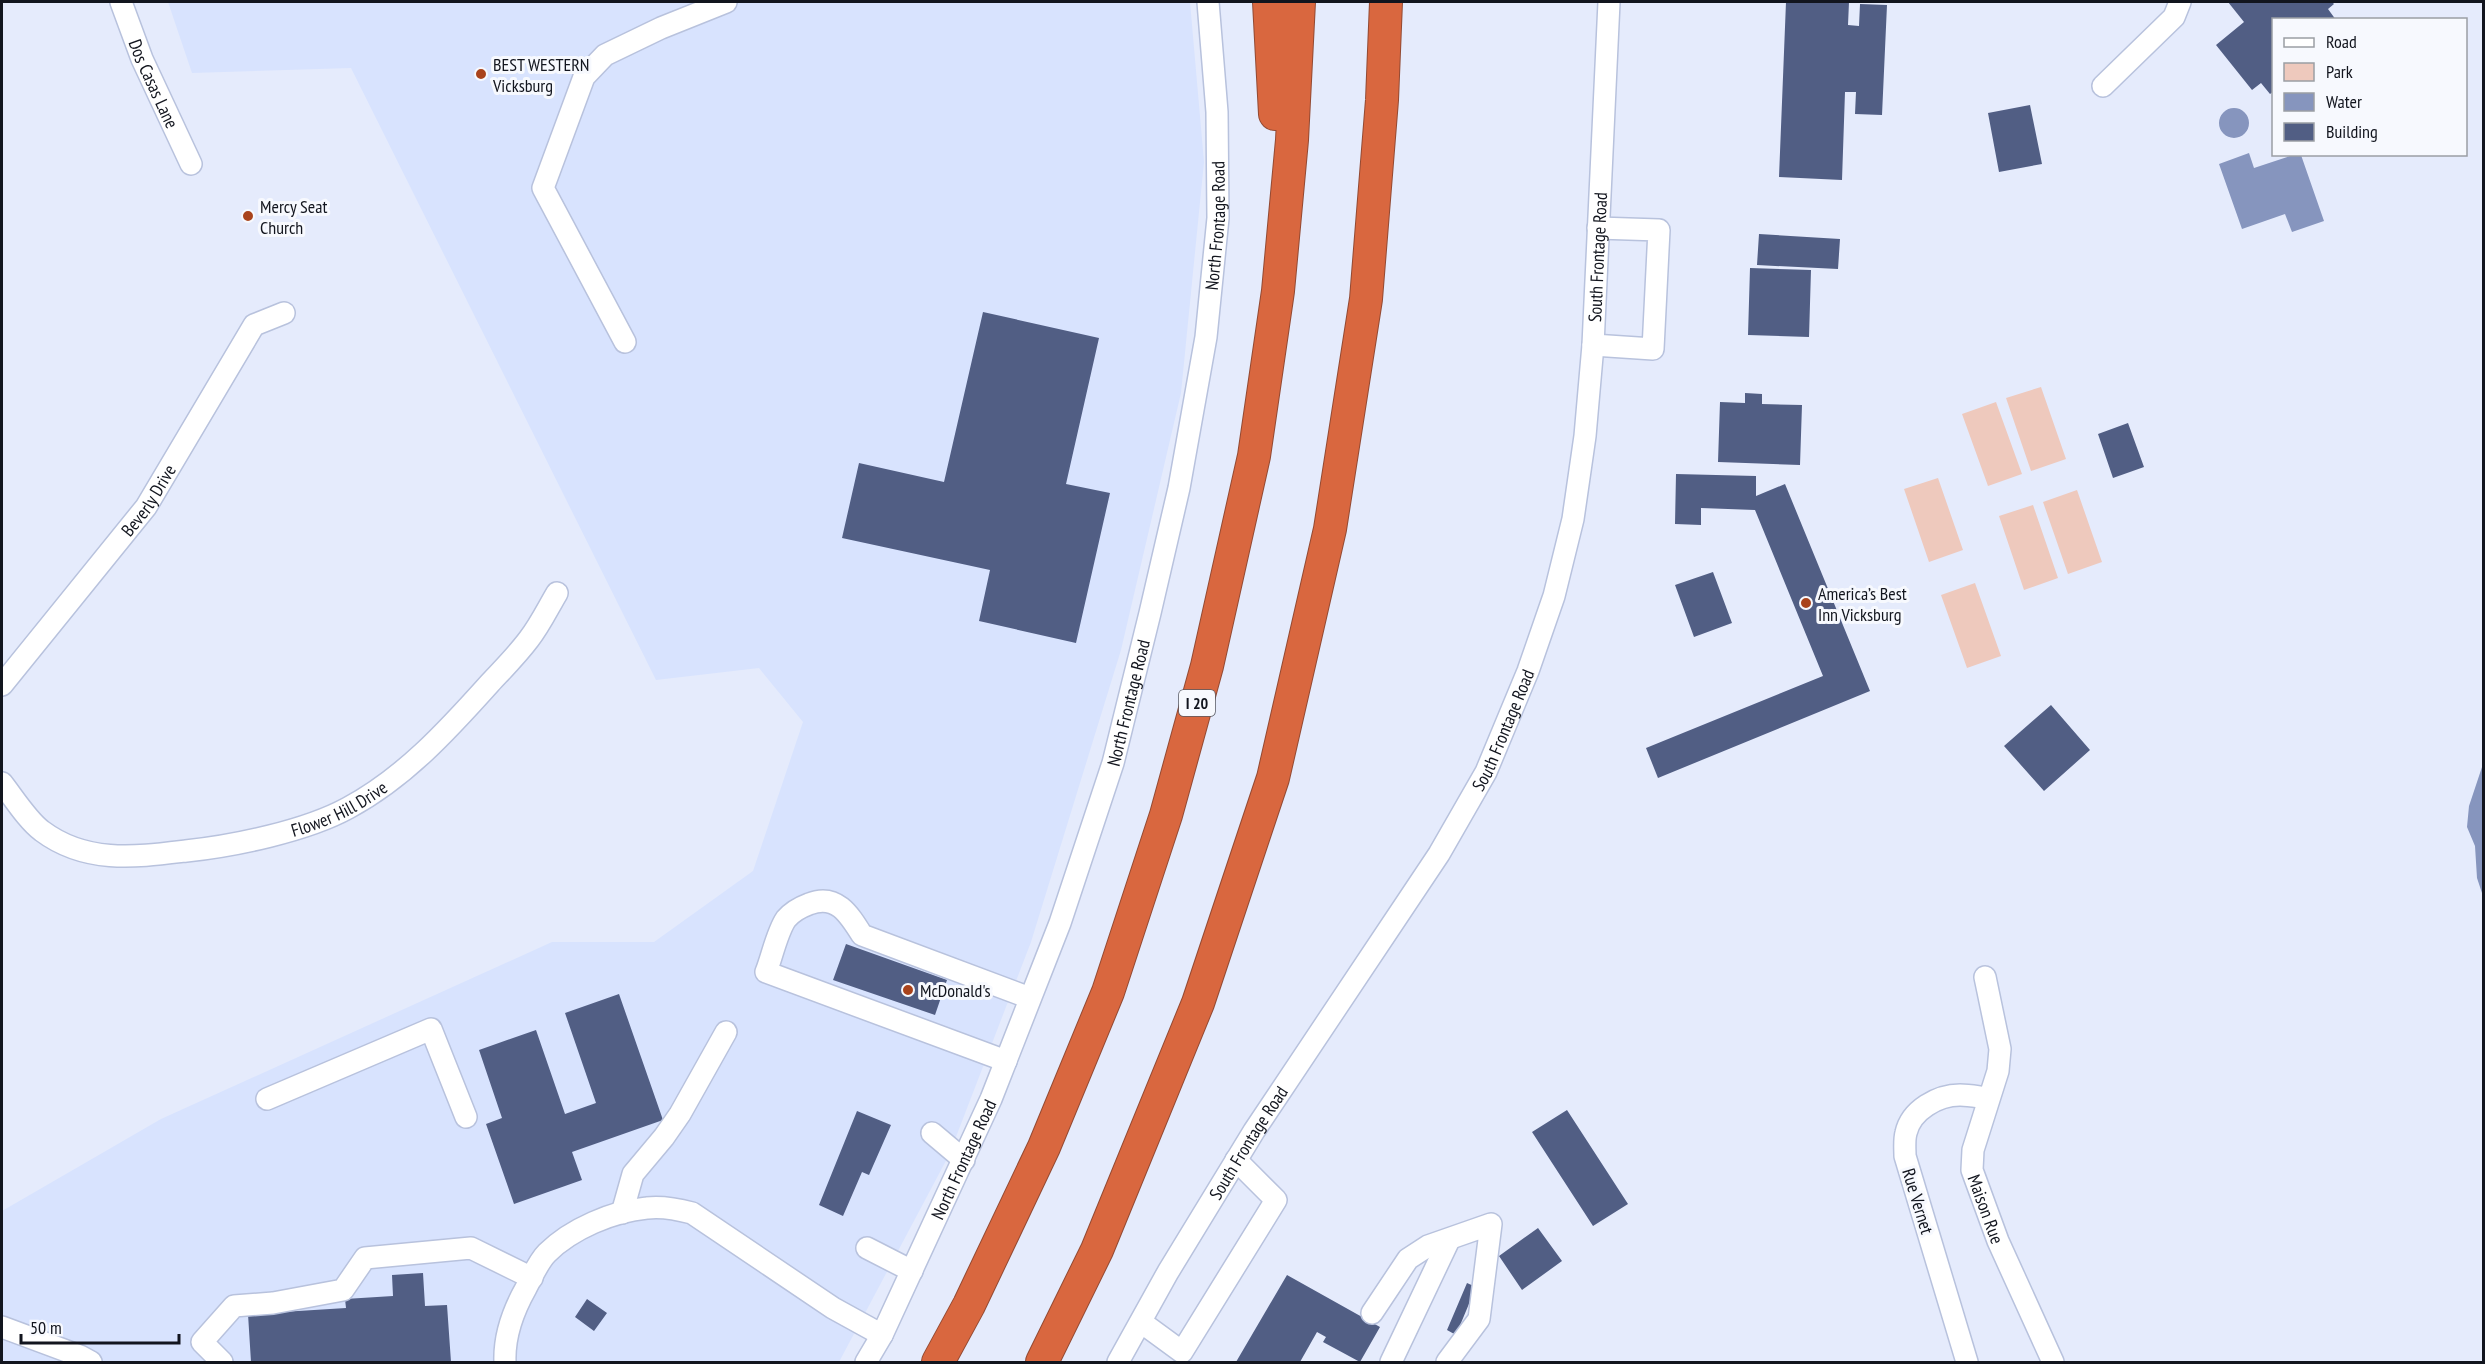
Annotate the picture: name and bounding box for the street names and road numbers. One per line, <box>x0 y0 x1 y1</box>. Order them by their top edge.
street label: Dos Casas Lane <box>124 36 184 132</box>
street label: North Frontage Road <box>1199 161 1229 291</box>
street label: South Frontage Road <box>1583 192 1612 323</box>
street label: Beverly Drive <box>116 460 180 541</box>
street label: North Frontage Road <box>1101 637 1155 768</box>
street label: South Frontage Road <box>1466 666 1539 795</box>
road number: I 20 <box>1179 690 1215 716</box>
street label: Flower Hill Drive <box>288 775 391 841</box>
street label: South Frontage Road <box>1204 1081 1292 1204</box>
street label: North Frontage Road <box>926 1096 1001 1223</box>
street label: Rue Vernet <box>1897 1165 1939 1237</box>
street label: Maison Rue <box>1963 1171 2009 1247</box>

